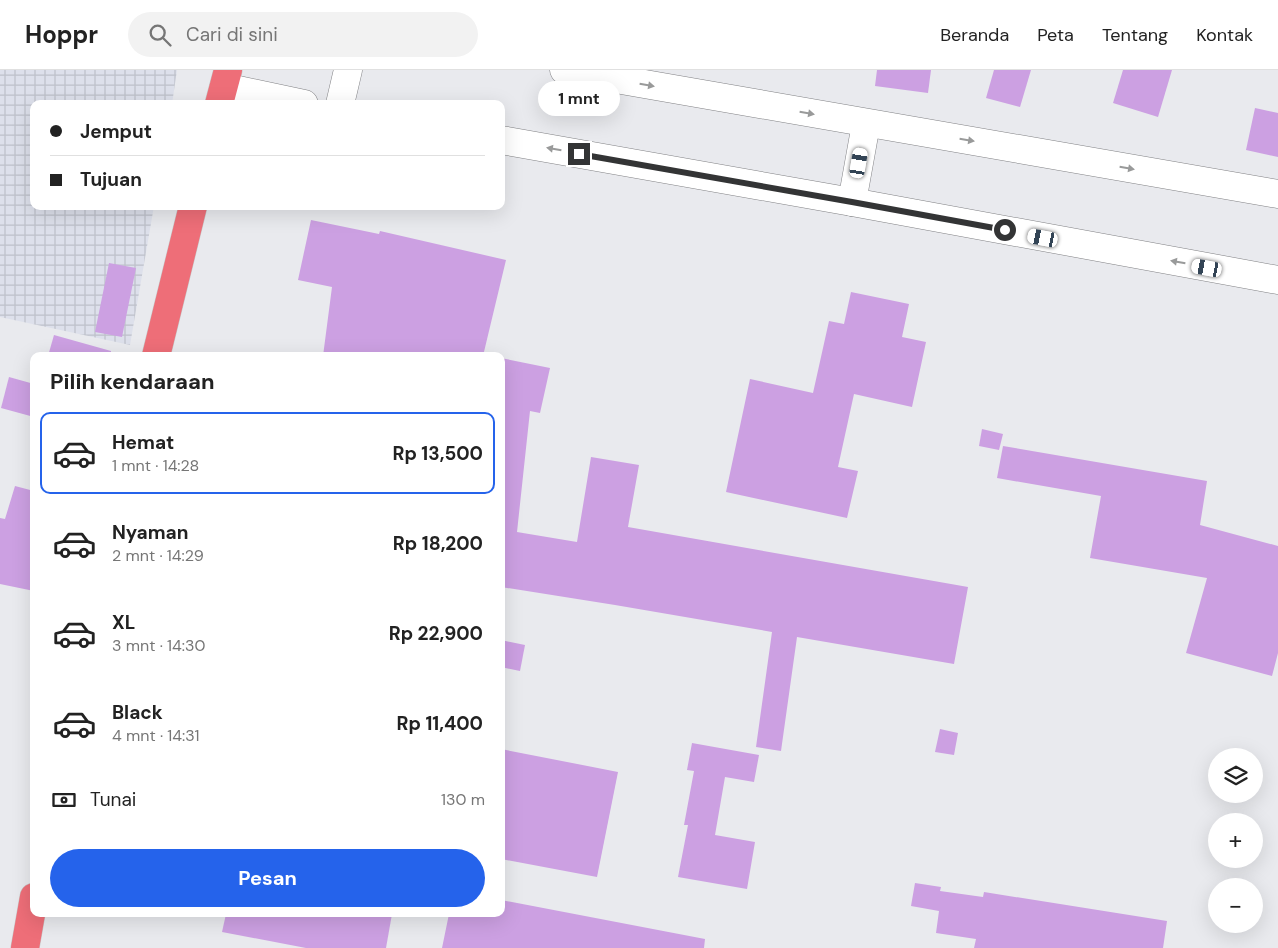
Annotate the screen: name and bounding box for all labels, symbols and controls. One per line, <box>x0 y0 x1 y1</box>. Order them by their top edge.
search box <box>128 12 478 57</box>
text: Hoppr <box>25 19 98 50</box>
icon: search <box>146 21 174 49</box>
text: Cari di sini <box>186 22 278 47</box>
text: Beranda <box>940 23 1009 47</box>
text: Peta <box>1037 23 1074 47</box>
text: Tentang <box>1102 23 1168 47</box>
text: Kontak <box>1196 23 1253 47</box>
one-way arrow <box>639 81 655 89</box>
callout: 1 mnt <box>538 82 620 116</box>
text: 1 mnt <box>558 88 600 109</box>
one-way arrow <box>799 110 815 118</box>
text: Jemput <box>80 119 152 144</box>
one-way arrow <box>959 136 975 144</box>
route end <box>568 143 590 165</box>
one-way arrow <box>545 145 561 153</box>
car <box>849 147 868 179</box>
one-way arrow <box>1120 164 1136 172</box>
text: Tujuan <box>80 167 142 192</box>
route start <box>994 219 1016 241</box>
car <box>1026 228 1059 248</box>
one-way arrow <box>1170 258 1186 266</box>
car <box>1190 258 1223 278</box>
text: Pilih kendaraan <box>50 367 214 396</box>
text: Hemat <box>112 430 174 455</box>
icon: car <box>52 431 97 476</box>
text: Rp 13,500 <box>392 441 483 466</box>
text: 1 mnt · 14:28 <box>112 455 199 476</box>
text: Nyaman <box>112 520 188 545</box>
icon: car <box>52 521 97 566</box>
text: Rp 18,200 <box>393 531 483 556</box>
text: 2 mnt · 14:29 <box>112 545 204 566</box>
text: XL <box>112 610 135 635</box>
icon: car <box>52 611 97 656</box>
text: Rp 22,900 <box>389 621 483 646</box>
text: 3 mnt · 14:30 <box>112 635 205 656</box>
text: Black <box>112 700 163 725</box>
icon: car <box>52 701 97 746</box>
text: Rp 11,400 <box>396 711 483 736</box>
text: 4 mnt · 14:31 <box>112 725 199 746</box>
map controls <box>1208 748 1263 933</box>
button: layers <box>1208 748 1263 803</box>
icon: cash <box>50 786 78 814</box>
text: Tunai <box>90 787 136 812</box>
text: 130 m <box>441 789 485 810</box>
button: + <box>1208 813 1263 868</box>
button: Pesan <box>50 849 485 907</box>
button: − <box>1208 878 1263 933</box>

